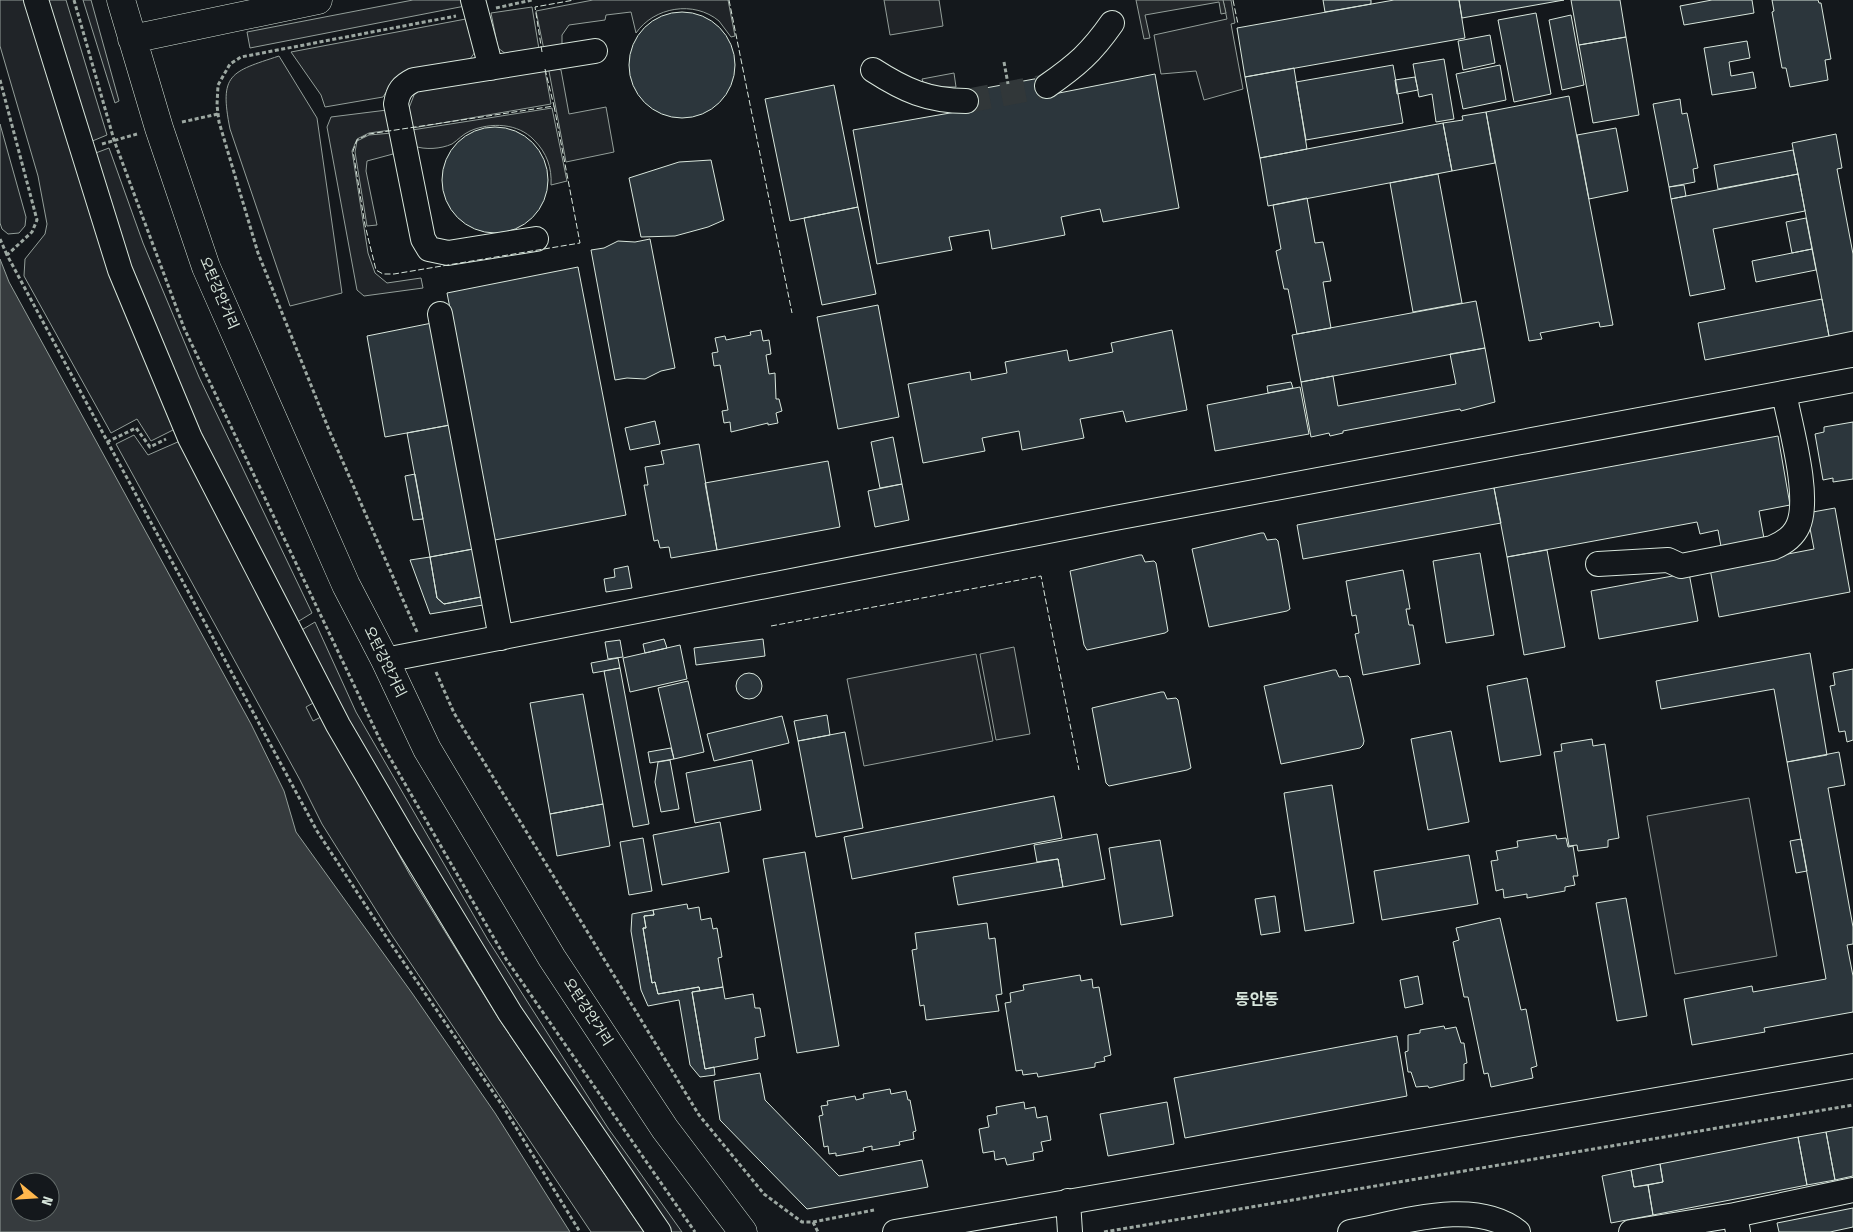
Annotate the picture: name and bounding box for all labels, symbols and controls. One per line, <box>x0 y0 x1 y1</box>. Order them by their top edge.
street label: 오탄강안거리 <box>196 254 242 332</box>
street label: 오탄강안거리 <box>360 624 410 700</box>
street label: 오탄강안거리 <box>560 975 616 1049</box>
district label: 동안동 <box>1235 990 1279 1009</box>
north arrow <box>10 1172 60 1222</box>
text: N <box>38 1194 56 1207</box>

